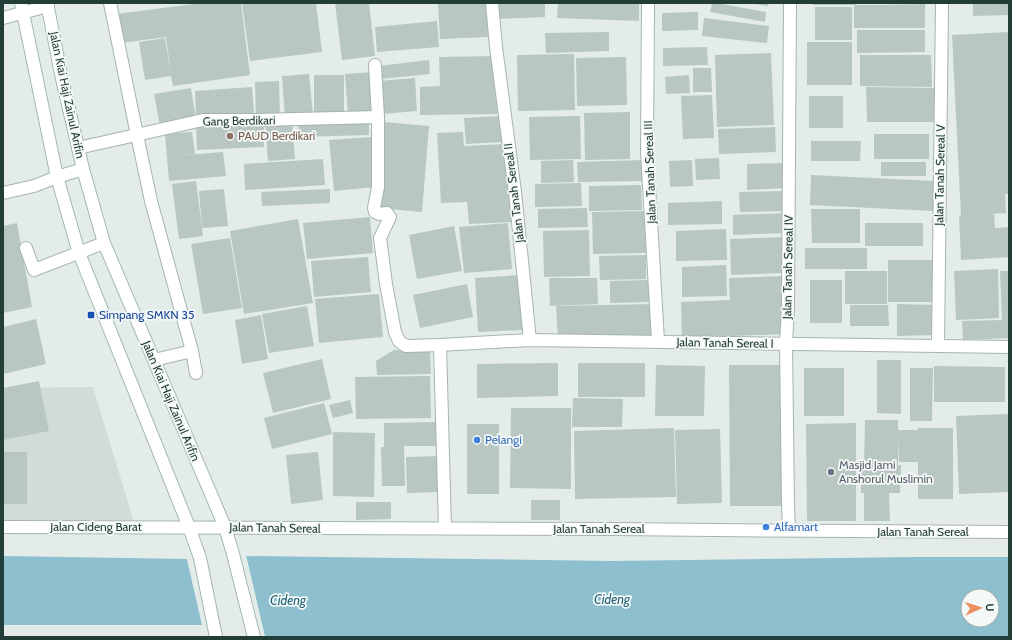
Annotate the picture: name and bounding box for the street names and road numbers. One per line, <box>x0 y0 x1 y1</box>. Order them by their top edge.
street label: Jalan Kiai Haji Zainul Arifin <box>46 29 88 160</box>
street label: Gang Berdikari <box>202 112 276 129</box>
street label: Jalan Tanah Sereal III <box>640 120 659 225</box>
street label: Jalan Tanah Sereal V <box>931 124 948 227</box>
street label: Jalan Tanah Sereal II <box>500 142 527 245</box>
street label: Jalan Tanah Sereal IV <box>779 214 796 320</box>
street label: Jalan Tanah Sereal I <box>675 334 774 351</box>
street label: Jalan Kiai Haji Zainul Arifin <box>139 337 204 464</box>
street label: Jalan Cideng Barat <box>49 519 142 534</box>
street label: Jalan Tanah Sereal <box>228 519 321 536</box>
street label: Jalan Tanah Sereal <box>552 521 645 536</box>
street label: Jalan Tanah Sereal <box>876 524 969 539</box>

